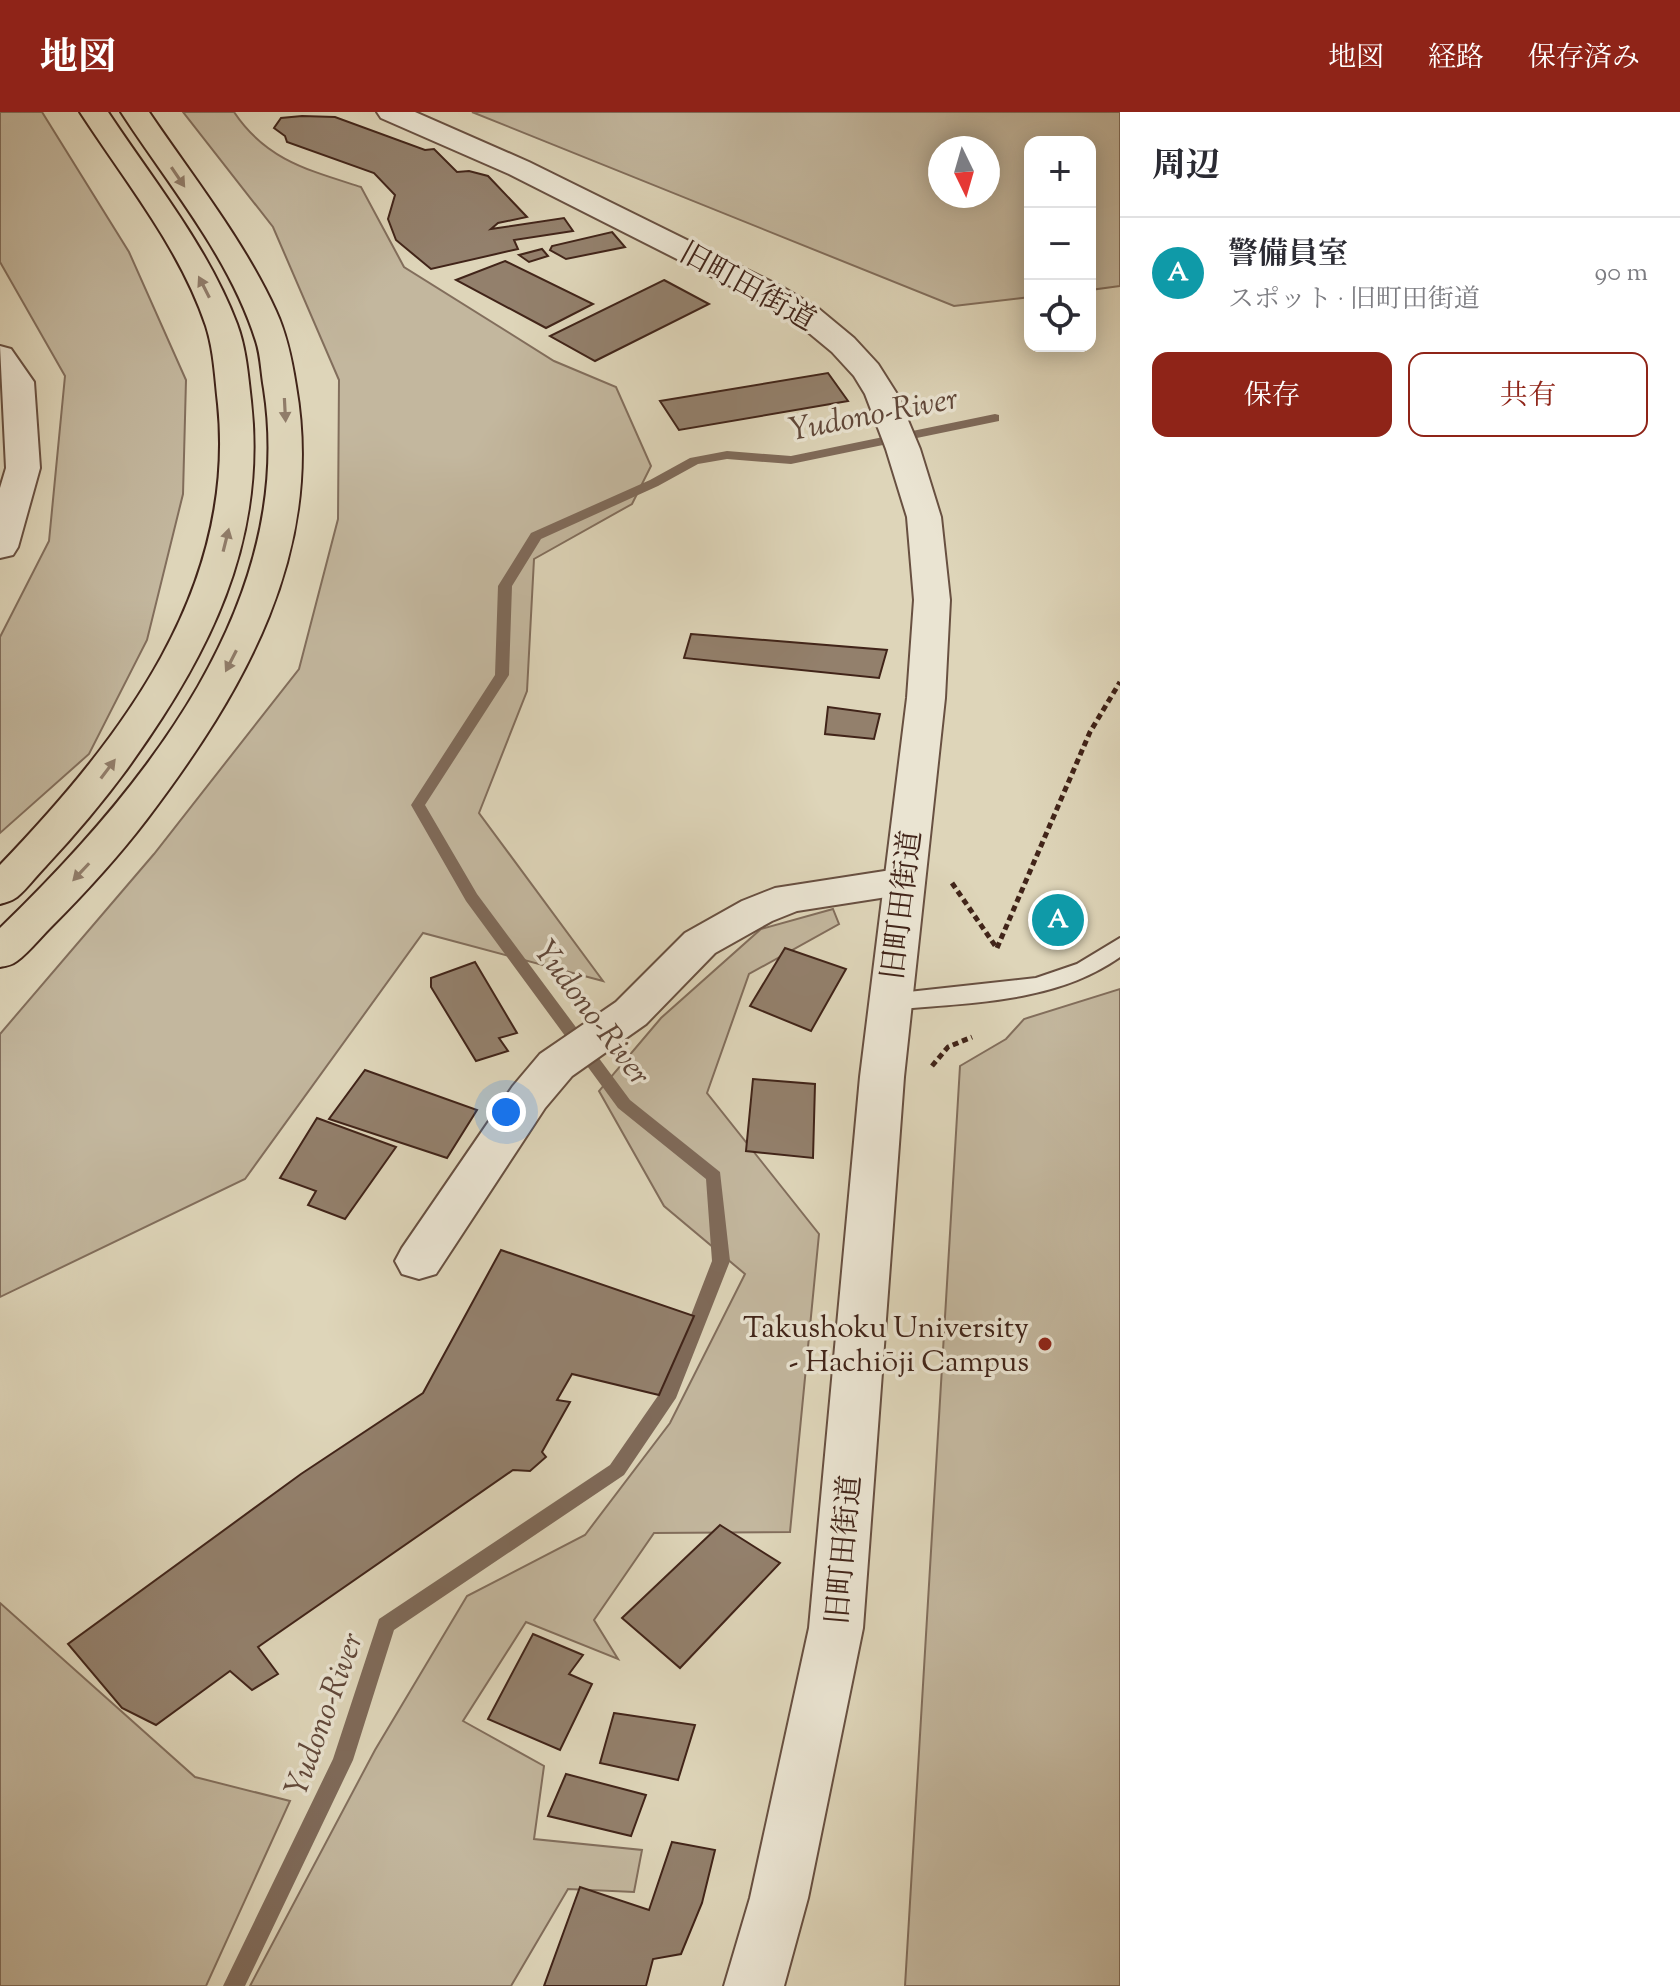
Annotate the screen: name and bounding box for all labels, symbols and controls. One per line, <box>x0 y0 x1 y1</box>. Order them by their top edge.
text: 地図 <box>40 33 116 87</box>
text: 地図 <box>1328 39 1384 79</box>
text: 経路 <box>1428 39 1484 79</box>
text: 保存済み <box>1528 39 1640 79</box>
north arrow <box>928 136 1000 208</box>
map controls <box>1024 136 1096 352</box>
button: + <box>1024 136 1096 208</box>
text: 周辺 <box>1152 143 1220 192</box>
one-way arrow <box>171 166 185 188</box>
button: − <box>1024 208 1096 280</box>
street label: 旧町田街道 <box>671 233 823 343</box>
text: 警備員室 <box>1228 234 1348 277</box>
text: A <box>1167 255 1189 292</box>
text: 90 m <box>1595 255 1648 292</box>
one-way arrow <box>197 276 210 299</box>
button: locate <box>1024 280 1096 352</box>
text: スポット · 旧町田街道 <box>1228 282 1480 319</box>
button: 保存 <box>1152 352 1392 437</box>
button: 共有 <box>1408 352 1648 437</box>
water label: Yudono-River <box>785 377 962 455</box>
one-way arrow <box>278 398 291 423</box>
one-way arrow <box>220 527 233 552</box>
one-way arrow <box>224 649 238 672</box>
one-way arrow <box>99 759 115 779</box>
street label: 旧町田街道 <box>873 828 934 982</box>
one-way arrow <box>72 862 91 881</box>
pin: A <box>1032 890 1084 950</box>
water label: Yudono-River <box>521 932 661 1096</box>
your location <box>486 1092 526 1132</box>
place label: Takushoku University - Hachiōji Campus <box>743 1308 1029 1385</box>
marker: Takushoku University - Hachiōji Campus <box>1036 1335 1054 1353</box>
street label: 旧町田街道 <box>818 1474 873 1627</box>
water label: Yudono-River <box>275 1627 377 1803</box>

